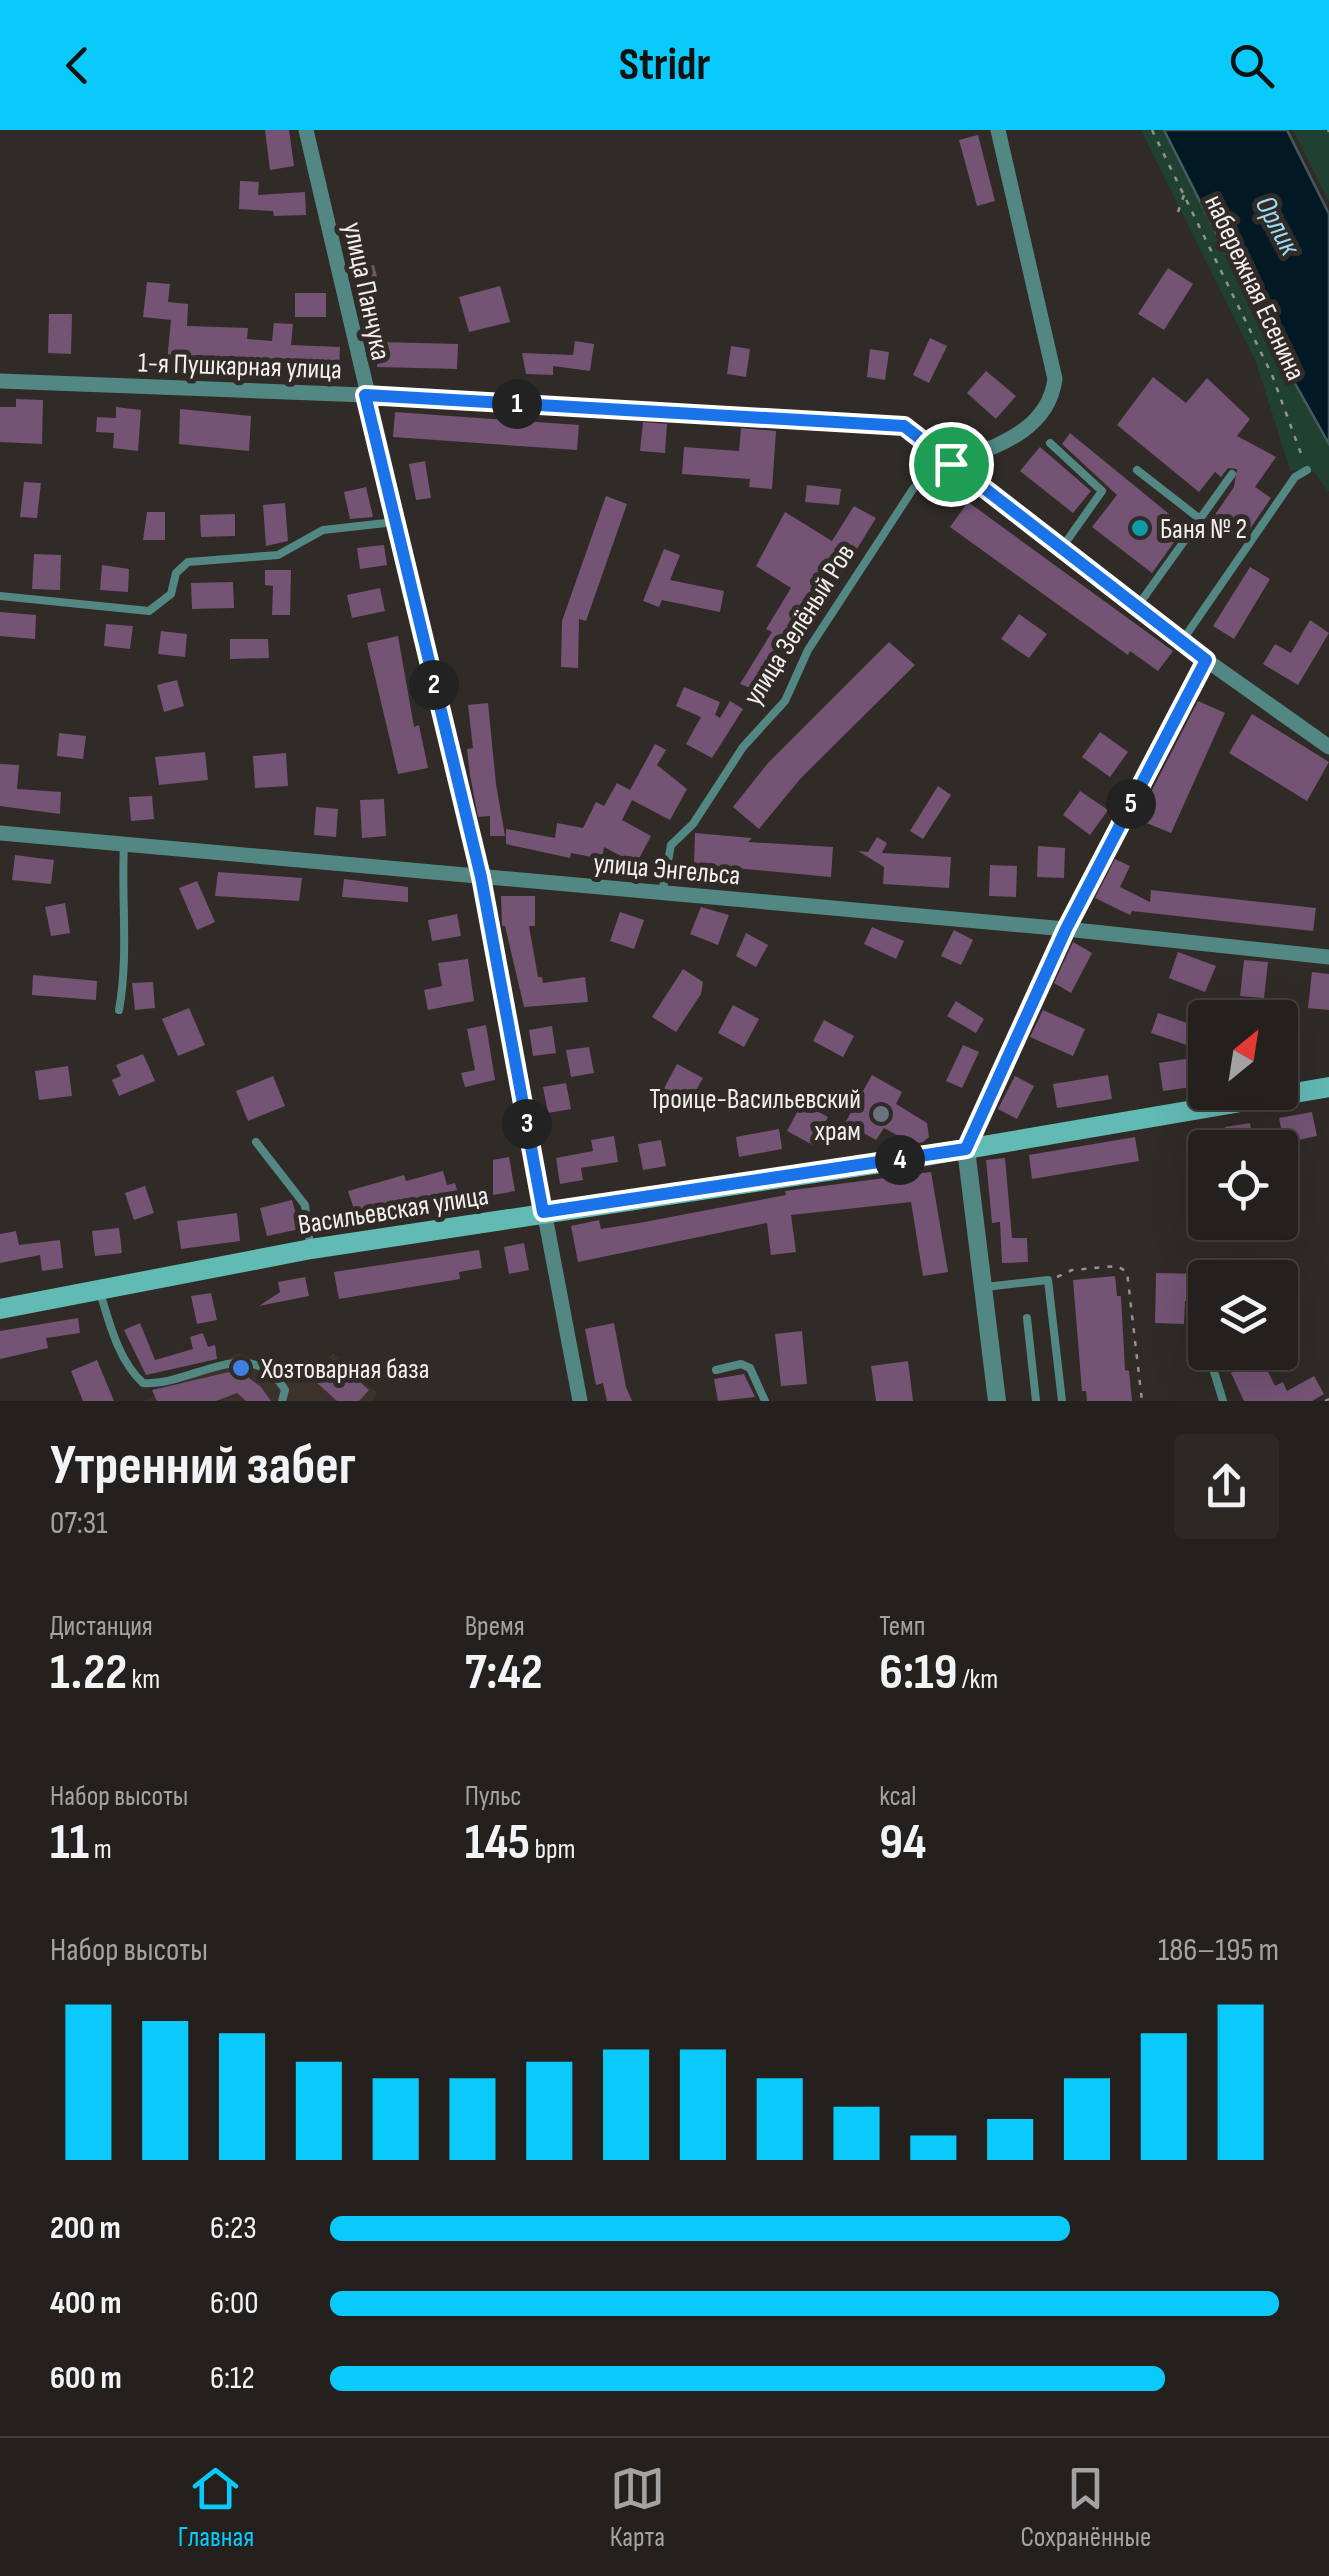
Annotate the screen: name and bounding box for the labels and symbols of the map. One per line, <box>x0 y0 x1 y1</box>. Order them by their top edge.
street label: набережная Есенина <box>1197 190 1312 386</box>
water label: Орлик <box>1247 190 1308 263</box>
street label: улица Панчука <box>336 219 397 363</box>
street label: 1-я Пушкарная улица <box>137 346 342 387</box>
pin: 1 <box>492 379 542 429</box>
pin <box>909 422 994 507</box>
place label: Баня № 2 <box>1160 513 1247 546</box>
marker: Баня № 2 <box>1129 517 1151 539</box>
street label: улица Зелёный Ров <box>737 538 862 711</box>
pin: 2 <box>409 660 459 710</box>
pin: 5 <box>1106 779 1156 829</box>
street label: улица Энгельса <box>592 847 742 892</box>
north arrow <box>1188 1000 1298 1110</box>
place label: Троице-Васильевский храм <box>649 1083 861 1148</box>
pin: 3 <box>502 1099 552 1149</box>
marker: Троице-Васильевский храм <box>870 1103 892 1125</box>
pin: 4 <box>875 1135 925 1185</box>
street label: Васильевская улица <box>296 1179 491 1242</box>
place label: Хозтоварная база <box>260 1353 430 1386</box>
marker: Хозтоварная база <box>230 1357 252 1379</box>

